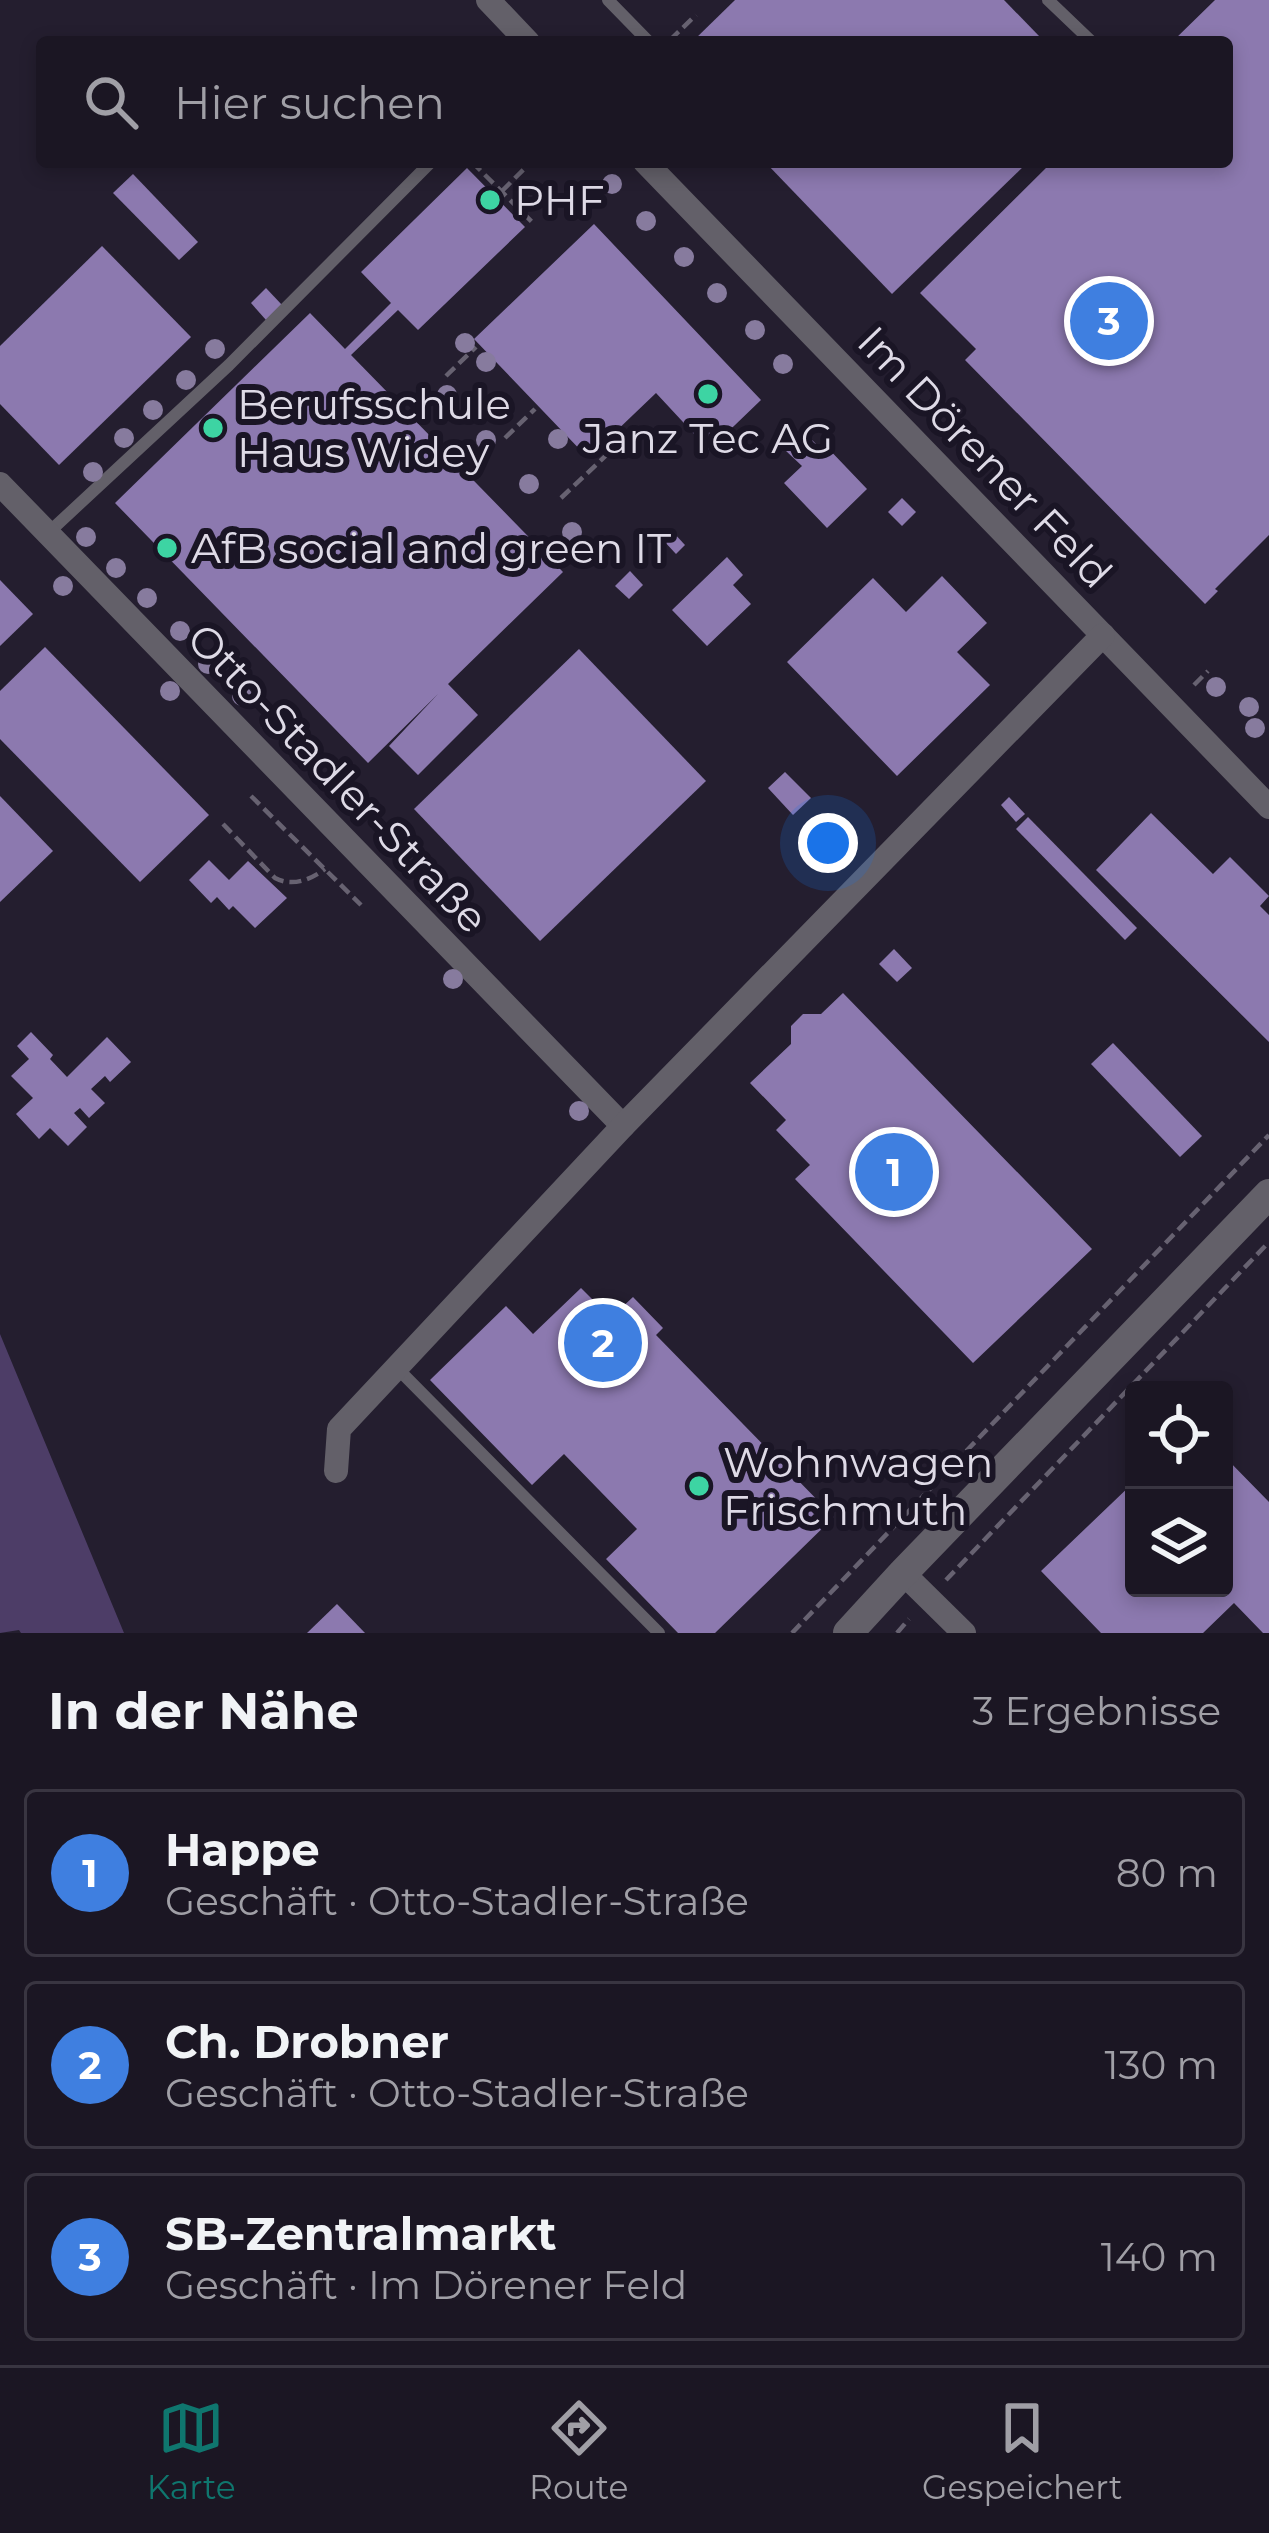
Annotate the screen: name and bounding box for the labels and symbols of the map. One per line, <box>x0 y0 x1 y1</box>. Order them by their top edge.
place label: PHF <box>514 174 604 226</box>
marker: PHF <box>477 187 503 213</box>
pin: 3 <box>1070 276 1148 366</box>
street label: Im Dörener Feld <box>847 315 1123 599</box>
place label: Berufsschule Haus Widey <box>237 378 511 478</box>
marker: Janz Tec AG <box>695 381 721 407</box>
place label: Janz Tec AG <box>582 412 833 464</box>
marker: Berufsschule Haus Widey <box>200 415 226 441</box>
place label: AfB social and green IT <box>191 522 671 574</box>
marker: AfB social and green IT <box>154 535 180 561</box>
street label: Otto-Stadler-Straße <box>177 612 499 944</box>
your location <box>798 813 858 873</box>
pin: 1 <box>855 1127 933 1217</box>
pin: 2 <box>564 1298 642 1388</box>
place label: Wohnwagen Frischmuth <box>723 1436 993 1536</box>
marker: Wohnwagen Frischmuth <box>686 1473 712 1499</box>

